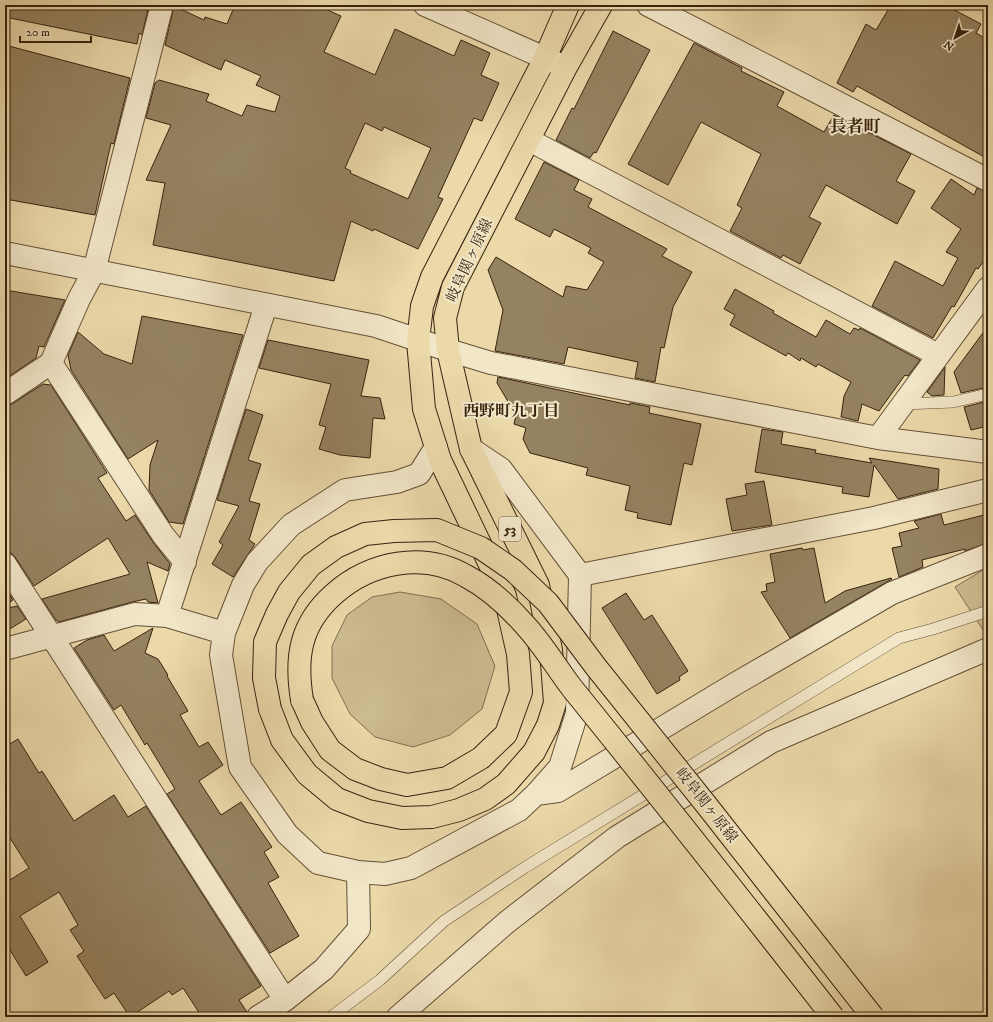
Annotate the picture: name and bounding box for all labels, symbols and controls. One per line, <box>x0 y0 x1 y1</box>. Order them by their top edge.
scale bar <box>20 18 91 44</box>
north arrow <box>935 18 975 58</box>
text: 20 m <box>26 25 50 40</box>
text: N <box>941 37 957 53</box>
district label: 長者町 <box>830 116 881 138</box>
street label: 岐阜関ヶ原線 <box>442 215 497 305</box>
district label: 西野町九丁目 <box>463 401 559 421</box>
road number: 53 <box>499 517 521 541</box>
street label: 岐阜関ヶ原線 <box>671 764 742 847</box>

